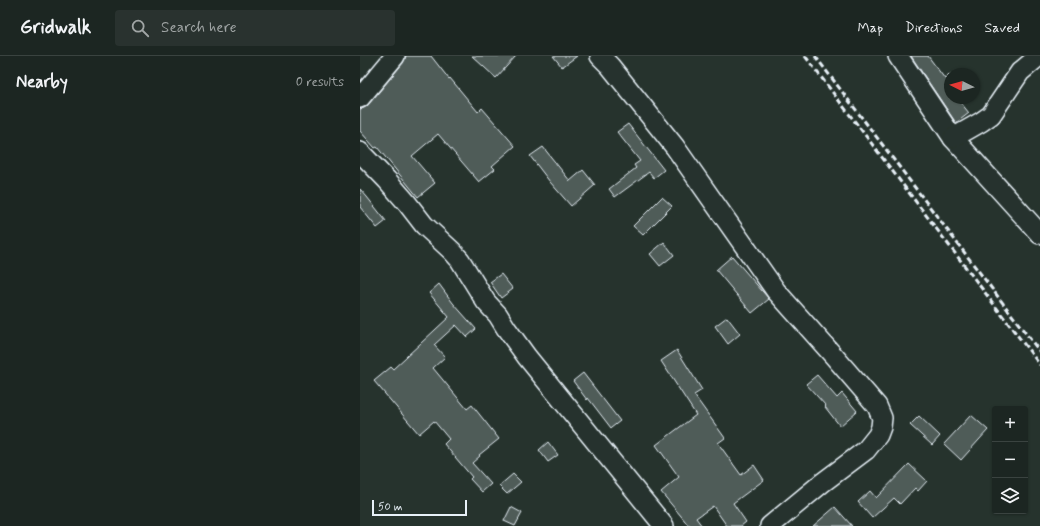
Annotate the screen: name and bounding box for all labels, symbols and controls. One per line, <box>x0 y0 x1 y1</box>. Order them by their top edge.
search box <box>115 10 395 46</box>
text: Gridwalk <box>20 15 91 40</box>
icon: search <box>129 17 151 39</box>
text: Search here <box>161 18 237 38</box>
text: Map <box>857 19 883 37</box>
text: Directions <box>905 19 963 37</box>
text: Saved <box>985 19 1020 37</box>
north arrow <box>944 68 980 104</box>
text: Nearby <box>16 71 68 93</box>
text: 0 results <box>296 74 344 91</box>
map controls <box>992 406 1028 514</box>
button: + <box>992 406 1028 442</box>
button: − <box>992 442 1028 478</box>
button: layers <box>992 478 1028 514</box>
scale bar <box>372 498 467 517</box>
text: 50 m <box>378 500 403 514</box>

